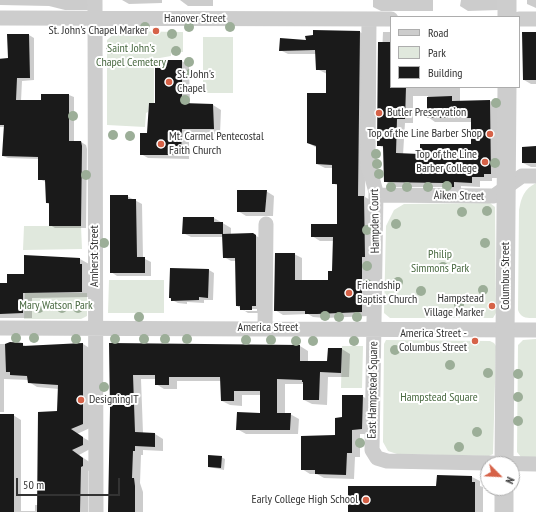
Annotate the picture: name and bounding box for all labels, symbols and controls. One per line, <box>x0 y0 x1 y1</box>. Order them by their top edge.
street label: Hanover Street <box>164 12 226 26</box>
legend <box>390 16 520 88</box>
place label: St. John's Chapel Marker <box>49 24 148 38</box>
text: Road <box>428 25 448 40</box>
marker: St. John's Chapel Marker <box>151 26 161 36</box>
park label: Saint John's Chapel Cemetery <box>96 42 166 70</box>
text: Park <box>428 45 446 60</box>
text: Building <box>428 65 463 80</box>
place label: St. John's Chapel <box>177 68 214 96</box>
marker: St. John's Chapel <box>164 77 174 87</box>
place label: Butler Preservation <box>387 106 466 120</box>
marker: Butler Preservation <box>374 108 384 118</box>
place label: Top of the Line Barber Shop <box>367 127 482 141</box>
marker: Top of the Line Barber Shop <box>485 129 495 139</box>
place label: Mt. Carmel Pentecostal Faith Church <box>169 130 264 158</box>
marker: Mt. Carmel Pentecostal Faith Church <box>156 139 166 149</box>
place label: Top of the Line Barber College <box>415 148 477 176</box>
marker: Top of the Line Barber College <box>480 157 490 167</box>
street label: Aiken Street <box>434 188 484 204</box>
street label: Hampden Court <box>367 189 383 253</box>
street label: Amherst Street <box>88 225 102 287</box>
street label: Columbus Street <box>499 242 513 310</box>
park label: Philip Simmons Park <box>411 248 469 276</box>
place label: Friendship Baptist Church <box>357 279 417 307</box>
marker: Friendship Baptist Church <box>344 288 354 298</box>
place label: Hampstead Village Marker <box>424 292 484 320</box>
park label: Mary Watson Park <box>19 299 93 313</box>
marker: Hampstead Village Marker <box>487 301 497 311</box>
street label: America Street <box>238 321 298 335</box>
place label: America Street - Columbus Street <box>399 327 467 355</box>
marker: America Street - Columbus Street <box>470 336 480 346</box>
street label: East Hampstead Square <box>365 341 381 439</box>
park label: Hampstead Square <box>400 391 478 405</box>
place label: DesigningIT <box>89 393 139 407</box>
marker: DesigningIT <box>76 395 86 405</box>
north arrow <box>480 456 520 496</box>
scale bar <box>18 470 122 496</box>
text: N <box>502 475 518 486</box>
text: 50 m <box>23 477 44 492</box>
place label: Early College High School <box>252 493 358 507</box>
marker: Early College High School <box>361 495 371 505</box>

